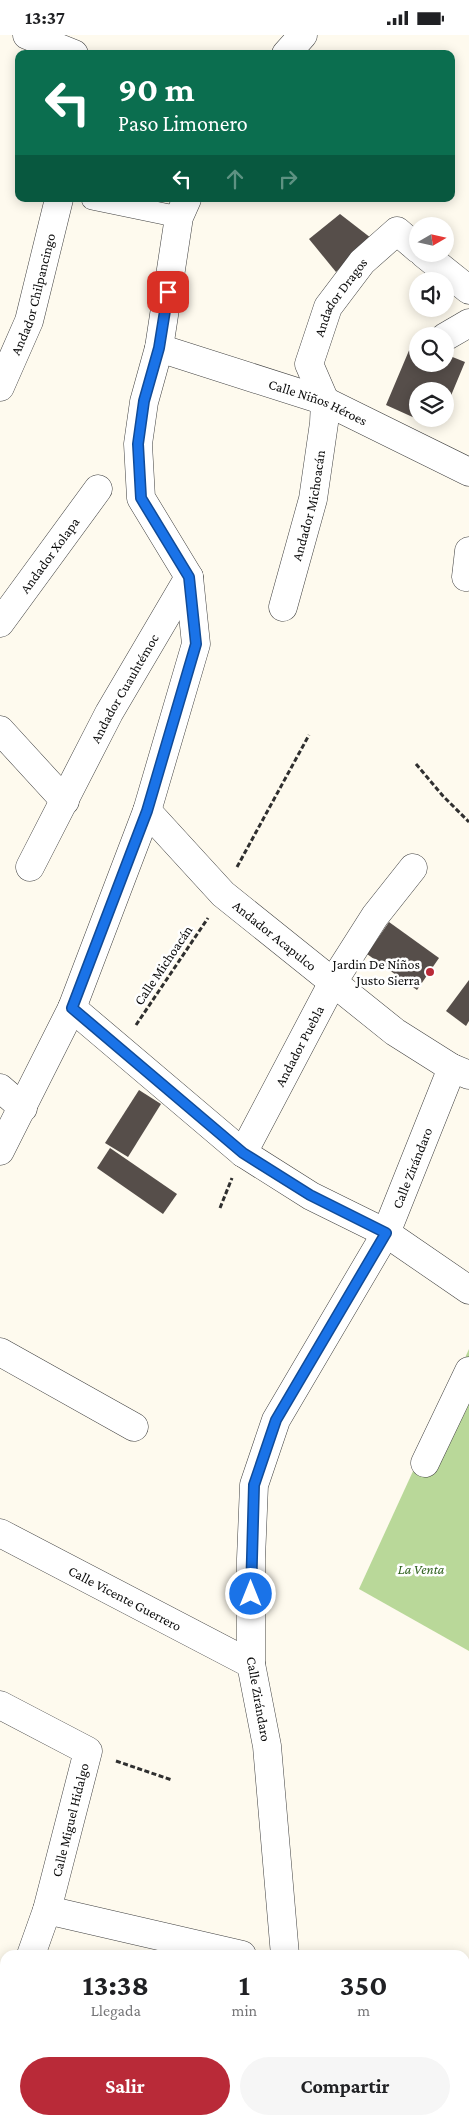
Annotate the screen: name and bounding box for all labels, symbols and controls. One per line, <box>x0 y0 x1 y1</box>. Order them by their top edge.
text: 13:37 <box>25 7 65 28</box>
icon: left <box>35 70 100 135</box>
text: 90 m <box>118 70 195 109</box>
text: Paso Limonero <box>118 111 248 136</box>
icon: left <box>168 165 196 193</box>
icon: ahead <box>221 165 249 193</box>
icon: right <box>274 165 302 193</box>
north arrow <box>409 217 454 263</box>
map controls <box>409 217 454 427</box>
street label: Andador Chilpancingo <box>7 232 58 357</box>
street label: Andador Dragos <box>311 254 370 339</box>
pin <box>147 271 189 313</box>
button: sound <box>409 272 454 317</box>
icon: arrive <box>154 278 182 306</box>
button: search <box>409 327 454 372</box>
street label: Calle Niños Héroes <box>267 376 370 429</box>
button: layers <box>409 382 454 427</box>
street label: Andador Michoacán <box>288 448 328 562</box>
street label: Andador Xolapa <box>17 514 83 596</box>
street label: Andador Cuauhtémoc <box>87 631 162 746</box>
street label: Andador Acapulco <box>230 897 320 974</box>
street label: Calle Michoacán <box>130 922 196 1008</box>
place label: Jardin De Niños Justo Sierra <box>331 956 421 988</box>
marker: Jardin De Niños Justo Sierra <box>424 966 436 978</box>
street label: Andador Puebla <box>271 1002 327 1089</box>
street label: Calle Zirándaro <box>389 1125 435 1211</box>
park label: La Venta <box>398 1561 445 1577</box>
street label: Calle Vicente Guerrero <box>66 1562 184 1634</box>
position arrow <box>224 1567 276 1619</box>
street label: Calle Zirándaro <box>244 1655 274 1743</box>
street label: Calle Miguel Hidalgo <box>48 1761 92 1879</box>
text: 13:38 <box>83 1968 149 2001</box>
text: 1 <box>239 1968 250 2001</box>
text: 350 <box>340 1968 387 2001</box>
text: Llegada <box>91 2002 141 2019</box>
text: min <box>232 2002 257 2019</box>
text: m <box>357 2002 370 2019</box>
button: Salir <box>20 2057 230 2115</box>
button: Compartir <box>240 2057 450 2115</box>

